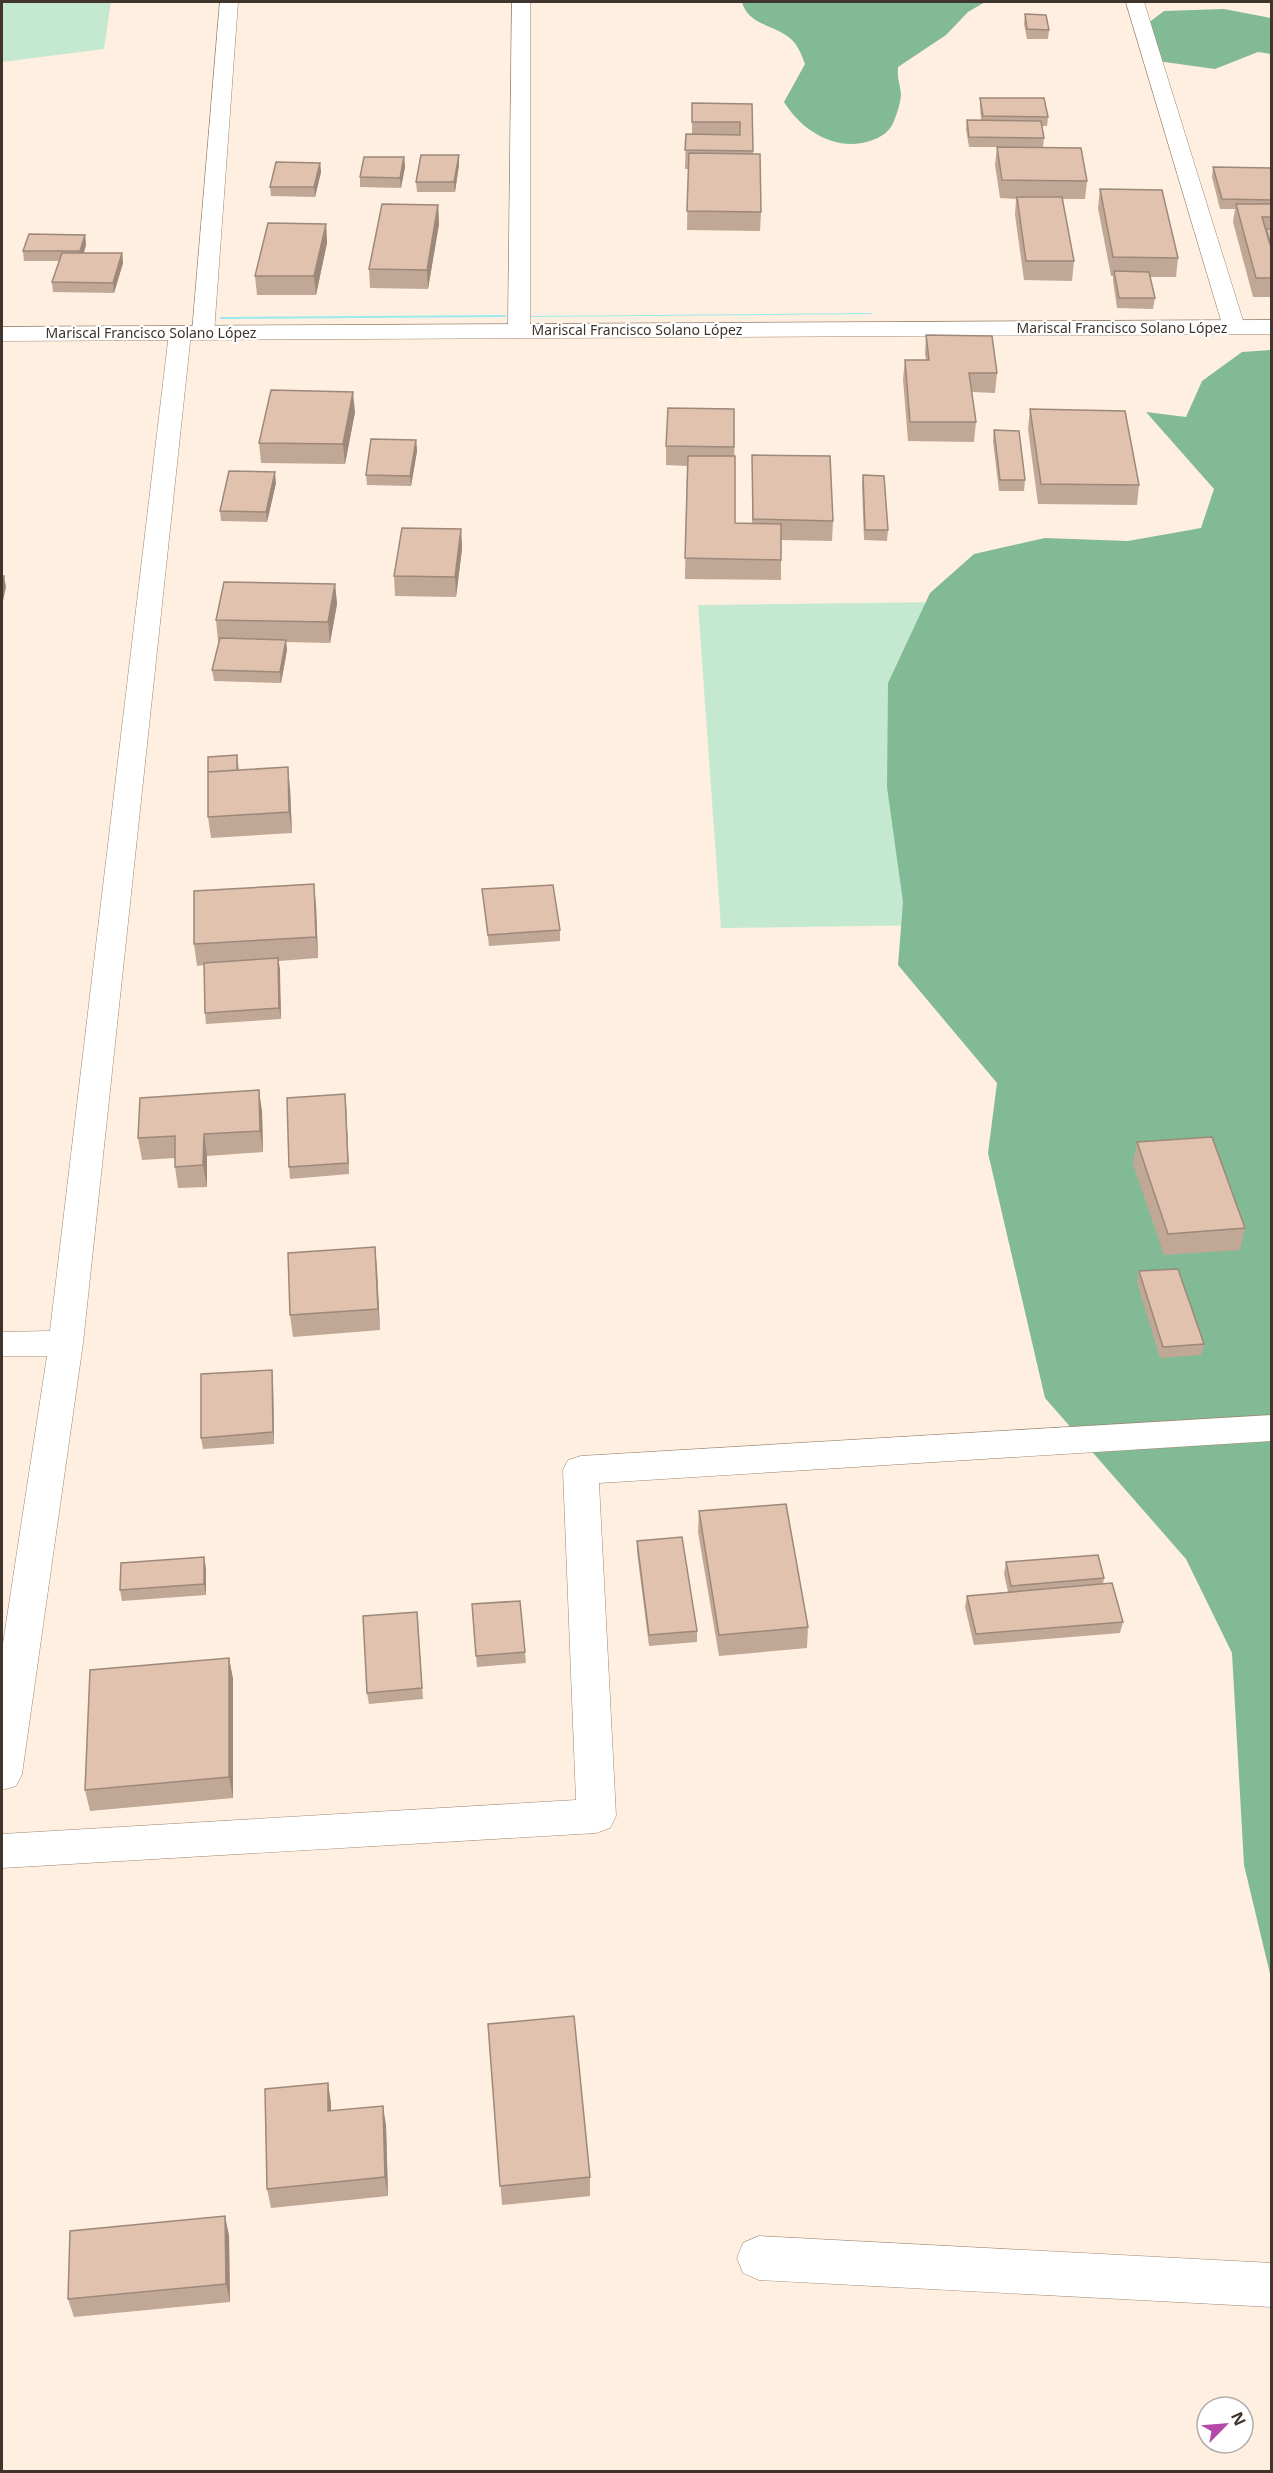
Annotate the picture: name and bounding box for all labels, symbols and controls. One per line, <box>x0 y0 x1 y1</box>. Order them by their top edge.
street label: Mariscal Francisco Solano López <box>1017 318 1228 337</box>
street label: Mariscal Francisco Solano López <box>532 320 743 339</box>
street label: Mariscal Francisco Solano López <box>46 323 257 342</box>
north arrow <box>1195 2395 1255 2455</box>
text: N <box>1226 2408 1251 2429</box>

